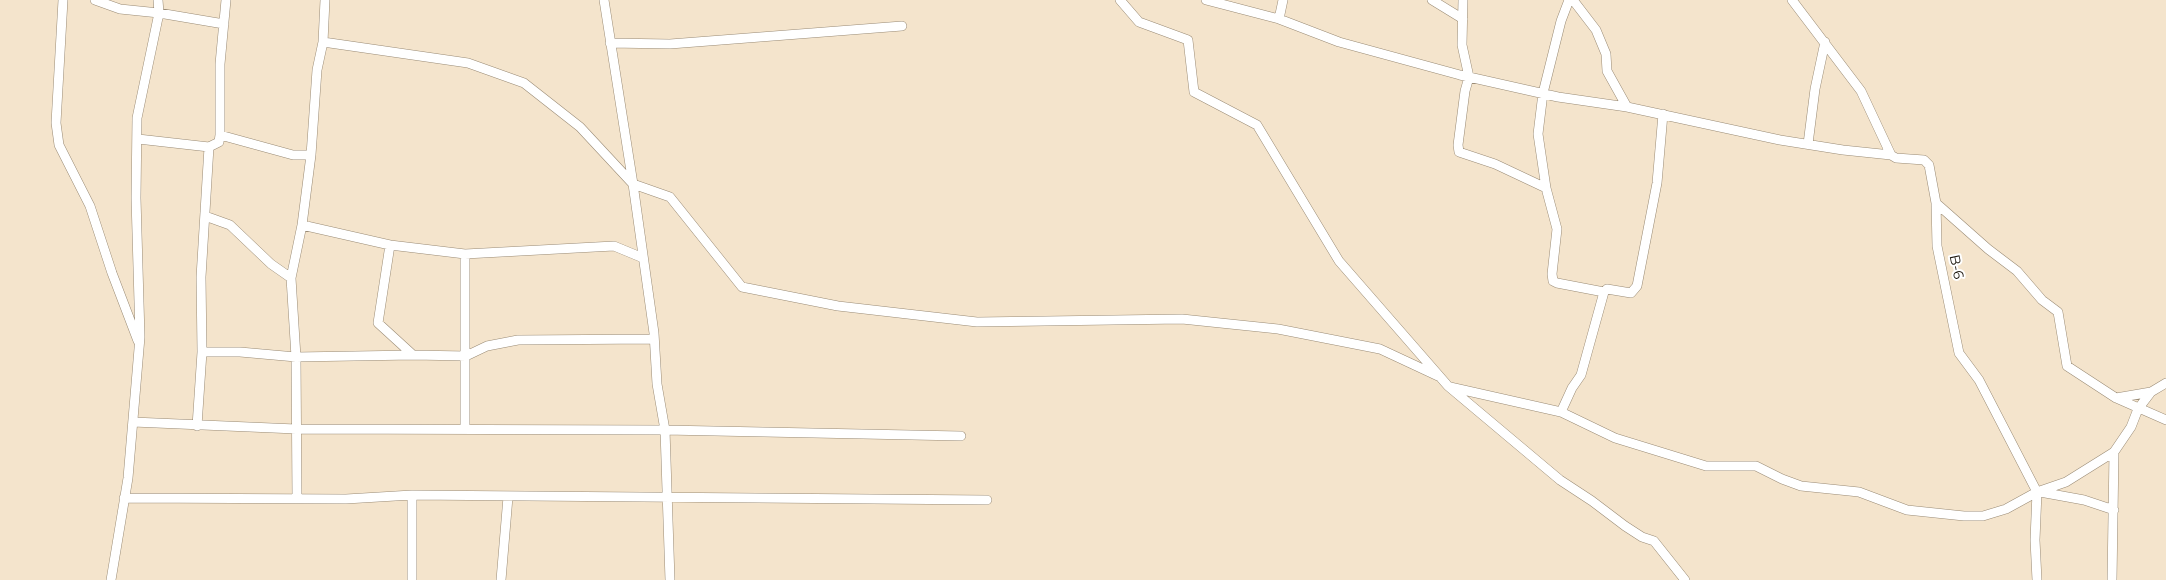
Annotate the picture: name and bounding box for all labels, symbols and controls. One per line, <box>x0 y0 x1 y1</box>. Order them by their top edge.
street label: B-6 <box>1945 253 1967 281</box>

